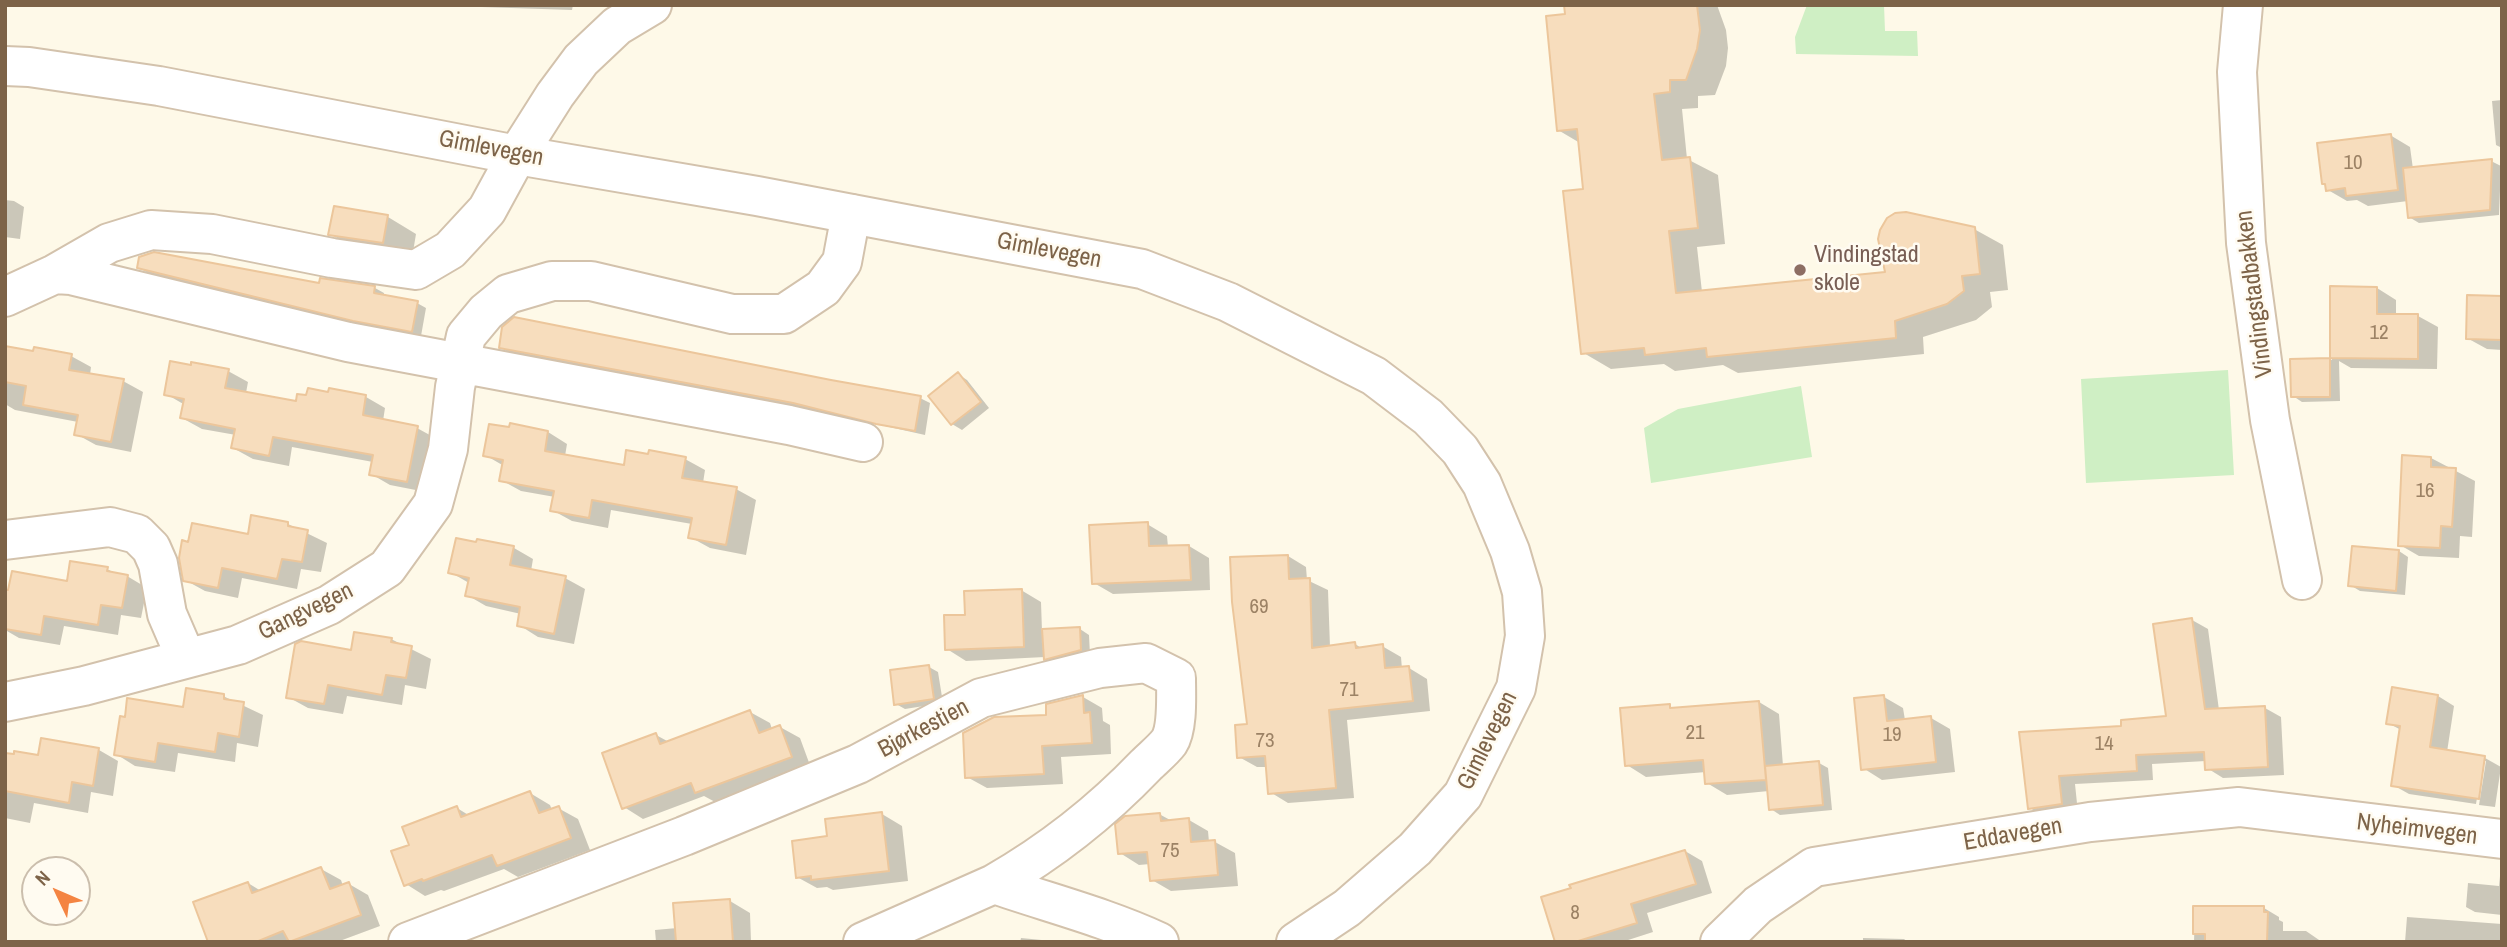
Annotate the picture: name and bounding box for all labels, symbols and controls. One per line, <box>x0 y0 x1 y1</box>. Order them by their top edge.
street label: Gimlevegen <box>436 125 546 173</box>
house number: 10 <box>2343 150 2363 176</box>
street label: Vindingstadbakken <box>2230 209 2280 379</box>
street label: Gimlevegen <box>994 227 1104 275</box>
place label: Vindingstad skole <box>1814 242 1919 298</box>
marker: Vindingstad skole <box>1792 262 1808 278</box>
house number: 12 <box>2369 320 2389 346</box>
house number: 16 <box>2415 478 2435 504</box>
street label: Gangvegen <box>254 577 358 647</box>
house number: 69 <box>1249 594 1269 620</box>
house number: 71 <box>1339 677 1359 703</box>
street label: Gimlevegen <box>1452 687 1524 795</box>
street label: Bjørkestien <box>874 693 974 765</box>
house number: 21 <box>1685 720 1705 746</box>
house number: 19 <box>1882 722 1902 748</box>
house number: 73 <box>1255 728 1275 754</box>
house number: 14 <box>2094 731 2114 757</box>
street label: Nyheimvegen <box>2355 808 2479 852</box>
street label: Eddavegen <box>1961 812 2065 858</box>
house number: 75 <box>1160 838 1180 864</box>
north arrow <box>21 856 91 926</box>
text: N <box>29 865 56 891</box>
house number: 8 <box>1570 900 1580 926</box>

